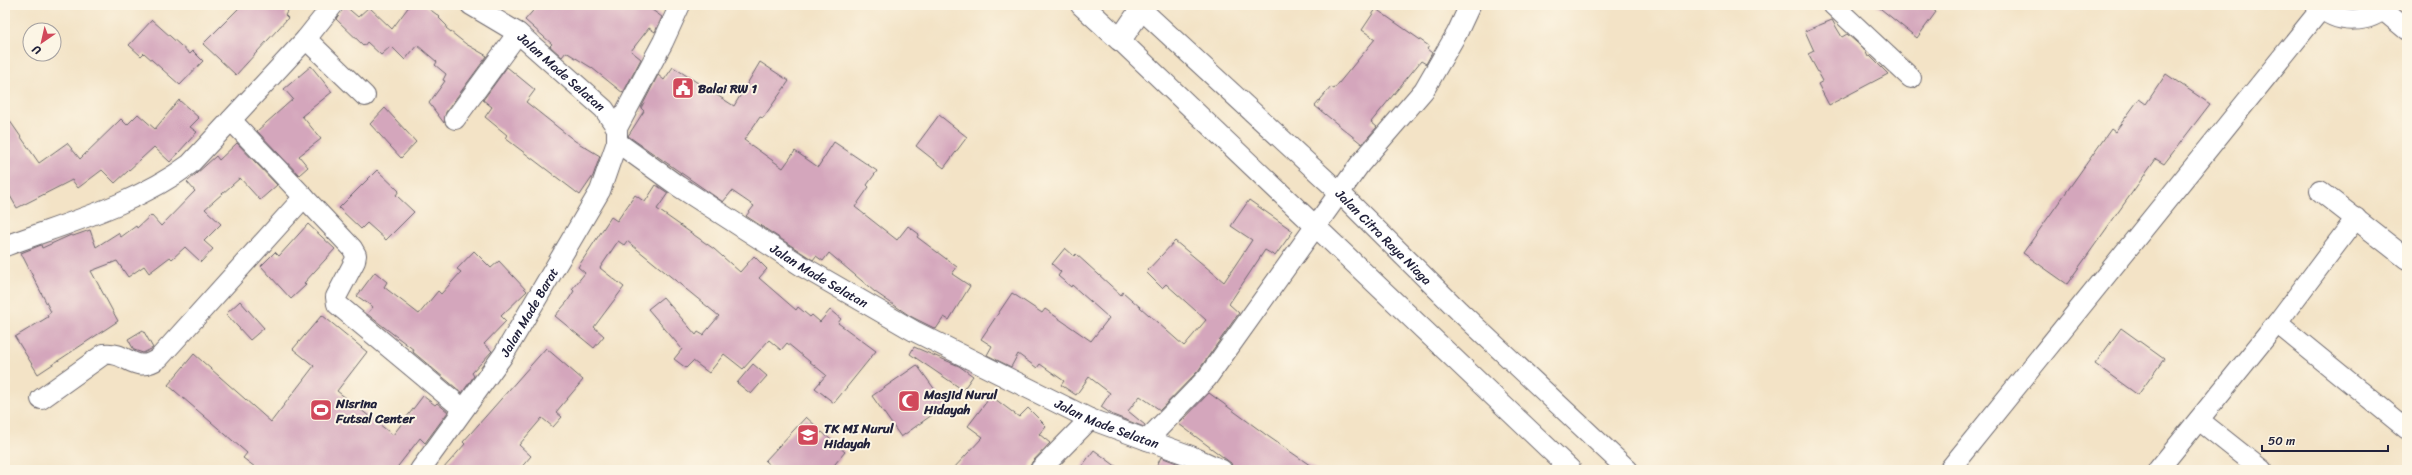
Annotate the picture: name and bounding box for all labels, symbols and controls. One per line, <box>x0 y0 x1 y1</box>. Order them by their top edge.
north arrow <box>22 22 62 62</box>
street label: Jalan Made Selatan <box>511 26 611 117</box>
text: U <box>28 40 45 60</box>
public building icon: Balai RW 1 <box>670 75 696 101</box>
place label: Balai RW 1 <box>698 77 758 100</box>
street label: Jalan Citra Raya Niaga <box>1329 183 1438 291</box>
street label: Jalan Made Selatan <box>765 237 873 314</box>
street label: Jalan Made Barat <box>493 263 565 362</box>
place label: Masjid Nurul Hidayah <box>923 383 998 421</box>
mosque icon: Masjid Nurul Hidayah <box>896 388 922 414</box>
place label: Nisrina Futsal Center <box>335 392 416 430</box>
street label: Jalan Made Selatan <box>1050 392 1162 455</box>
sports icon: Nisrina Futsal Center <box>308 397 334 423</box>
place label: TK MI Nurul Hidayah <box>823 417 895 455</box>
school or university icon: TK MI Nurul Hidayah <box>795 422 821 448</box>
scale bar <box>2262 427 2388 453</box>
text: 50 m <box>2268 430 2295 452</box>

